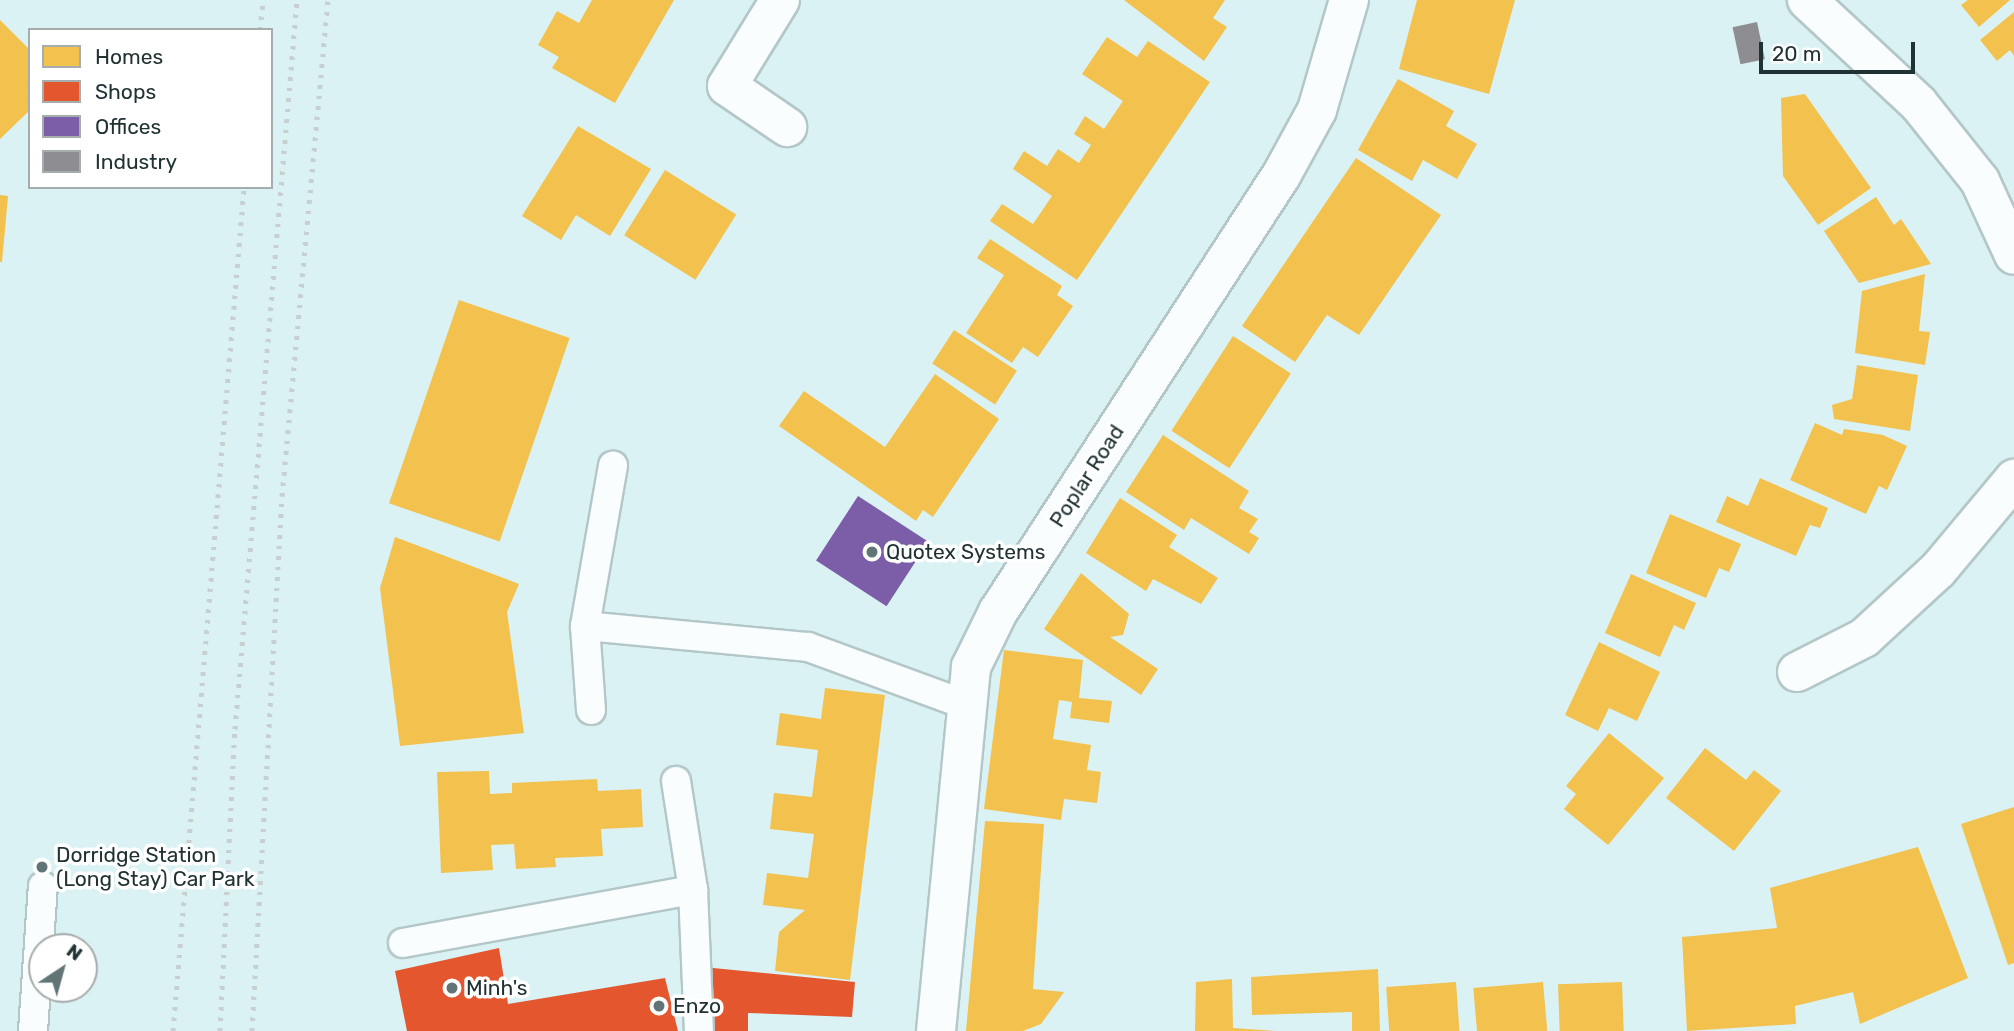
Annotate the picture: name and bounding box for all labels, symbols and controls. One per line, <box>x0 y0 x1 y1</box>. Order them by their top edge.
legend <box>28 28 273 189</box>
scale bar <box>1762 28 1918 72</box>
text: 20 m <box>1772 41 1821 66</box>
text: Homes <box>95 44 163 69</box>
text: Shops <box>95 79 156 104</box>
text: Offices <box>95 114 161 139</box>
text: Industry <box>95 149 177 174</box>
street label: Poplar Road <box>1044 420 1130 532</box>
place label: Quotex Systems <box>886 539 1045 565</box>
marker: Quotex Systems <box>864 544 880 560</box>
place label: Dorridge Station (Long Stay) Car Park <box>56 842 255 892</box>
marker: Dorridge Station (Long Stay) Car Park <box>34 859 50 875</box>
north arrow <box>28 933 98 1003</box>
text: N <box>62 939 87 966</box>
place label: Minh's <box>466 975 527 1001</box>
marker: Minh's <box>444 980 460 996</box>
place label: Enzo <box>673 993 721 1019</box>
marker: Enzo <box>651 998 667 1014</box>

